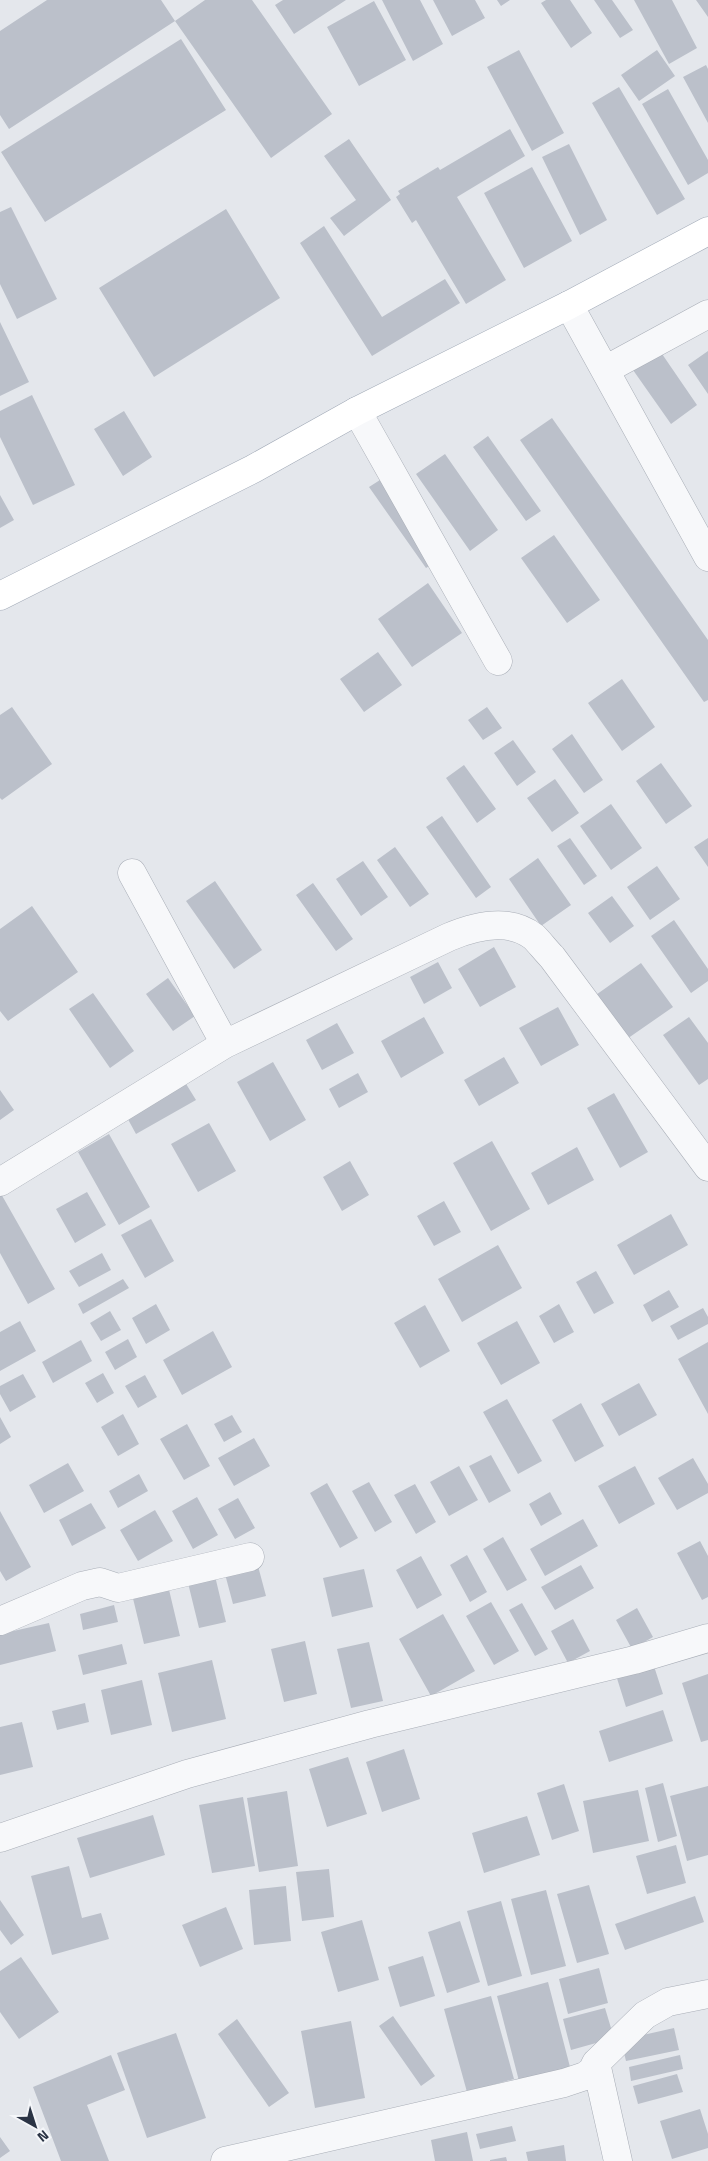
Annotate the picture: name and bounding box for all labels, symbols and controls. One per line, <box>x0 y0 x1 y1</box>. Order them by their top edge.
north arrow <box>10 2101 60 2151</box>
text: N <box>33 2125 54 2148</box>

